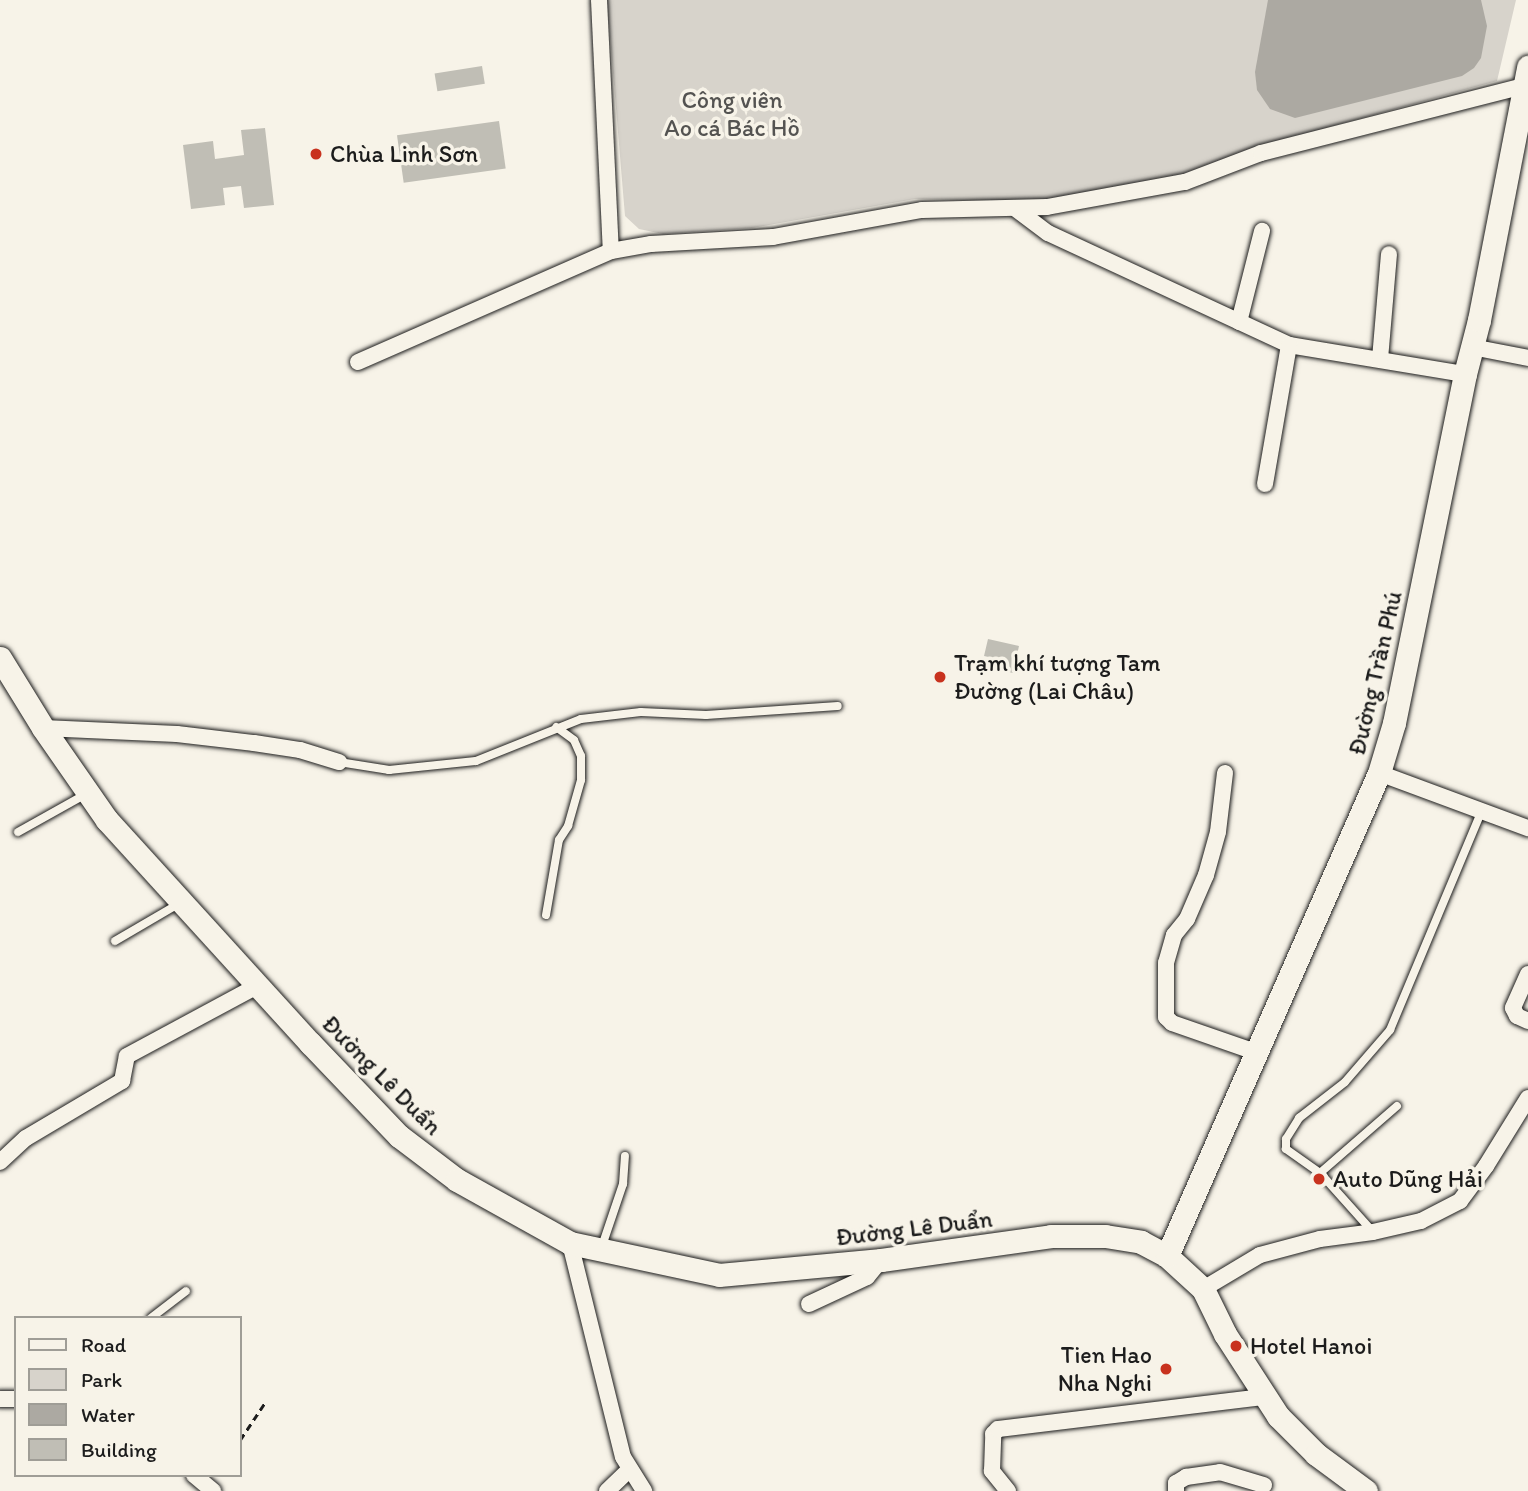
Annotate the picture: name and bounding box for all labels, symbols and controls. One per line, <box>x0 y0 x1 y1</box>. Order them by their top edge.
park label: Công viên Ao cá Bác Hồ <box>664 86 800 142</box>
place label: Chùa Linh Sơn <box>330 140 478 168</box>
marker: Chùa Linh Sơn <box>308 146 324 162</box>
street label: Đường Trần Phú <box>1342 589 1408 757</box>
place label: Trạm khí tượng Tam Đường (Lai Châu) <box>954 649 1160 705</box>
marker: Trạm khí tượng Tam Đường (Lai Châu) <box>932 669 948 685</box>
street label: Đường Lê Duẩn <box>316 1009 448 1141</box>
place label: Auto Dũng Hải <box>1333 1165 1484 1193</box>
marker: Auto Dũng Hải <box>1311 1171 1327 1187</box>
street label: Đường Lê Duẩn <box>834 1204 994 1252</box>
legend <box>14 1316 242 1477</box>
text: Road <box>81 1332 126 1357</box>
place label: Hotel Hanoi <box>1250 1332 1372 1360</box>
marker: Hotel Hanoi <box>1228 1338 1244 1354</box>
place label: Tien Hao Nha Nghi <box>1058 1341 1152 1397</box>
marker: Tien Hao Nha Nghi <box>1158 1361 1174 1377</box>
text: Park <box>81 1367 122 1392</box>
text: Water <box>81 1402 135 1427</box>
text: Building <box>81 1437 157 1462</box>

